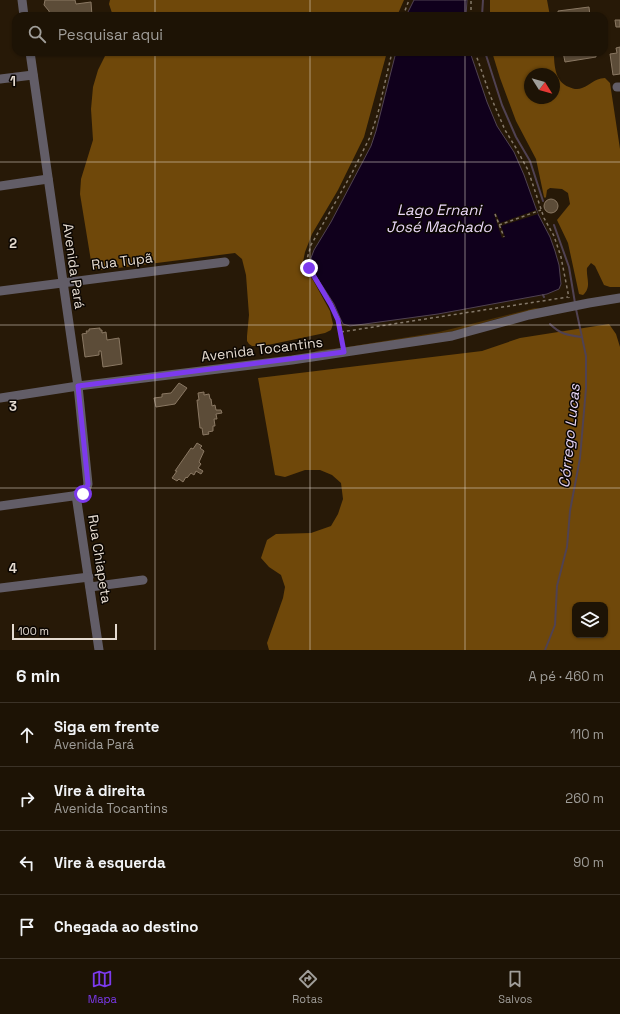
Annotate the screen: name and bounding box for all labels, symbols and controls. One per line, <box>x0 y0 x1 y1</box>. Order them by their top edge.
search box <box>12 12 608 56</box>
icon: search <box>26 23 48 45</box>
text: Pesquisar aqui <box>58 25 163 44</box>
north arrow <box>524 68 560 104</box>
text: 1 <box>10 73 16 90</box>
water label: Lago Ernani José Machado <box>386 200 492 236</box>
street label: Avenida Pará <box>59 222 89 310</box>
text: 2 <box>9 235 17 252</box>
street label: Rua Tupã <box>90 248 154 274</box>
route end <box>300 259 318 277</box>
street label: Avenida Tocantins <box>200 333 324 365</box>
water label: Córrego Lucas <box>554 382 584 489</box>
text: 3 <box>9 398 17 415</box>
route start <box>74 485 92 503</box>
street label: Rua Chiapeta <box>84 513 116 605</box>
text: 4 <box>9 560 17 577</box>
map controls <box>572 602 608 638</box>
button: layers <box>572 602 608 638</box>
scale bar <box>12 622 117 641</box>
text: 100 m <box>18 624 49 638</box>
text: 6 min <box>16 665 60 687</box>
text: A pé · 460 m <box>529 668 604 685</box>
text: Siga em frente <box>54 717 160 736</box>
icon: ahead <box>16 724 38 746</box>
text: 110 m <box>570 726 604 743</box>
text: Avenida Pará <box>54 736 134 753</box>
text: Vire à direita <box>54 781 145 800</box>
icon: right <box>16 788 38 810</box>
text: 260 m <box>565 790 604 807</box>
text: Avenida Tocantins <box>54 800 168 817</box>
icon: left <box>16 852 38 874</box>
text: Vire à esquerda <box>54 853 166 872</box>
text: 90 m <box>573 854 604 871</box>
icon: arrive <box>16 916 38 938</box>
text: Chegada ao destino <box>54 917 198 936</box>
tab: Mapa <box>88 968 117 1006</box>
tab: Rotas <box>292 968 323 1006</box>
tab: Salvos <box>498 968 532 1006</box>

